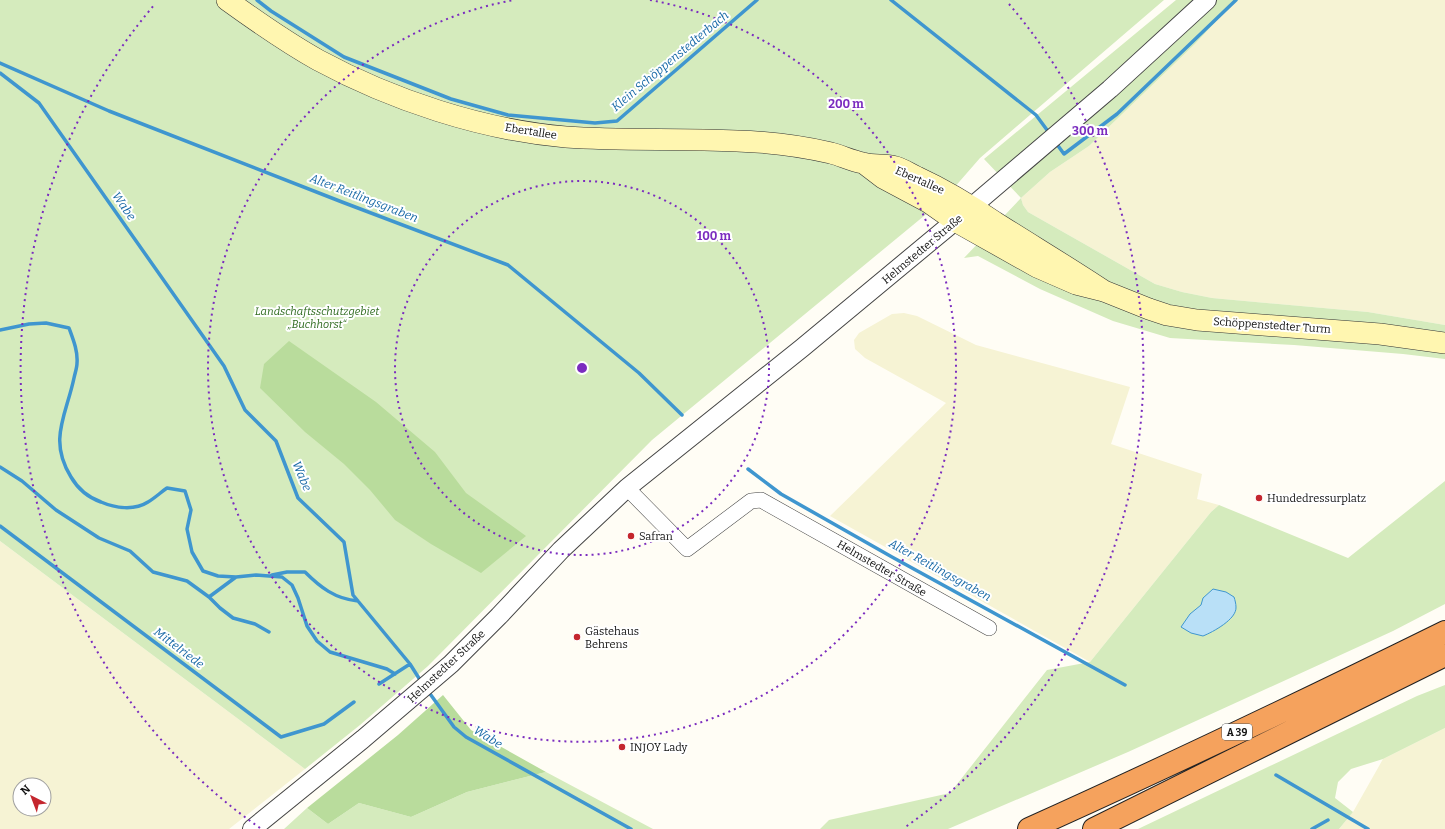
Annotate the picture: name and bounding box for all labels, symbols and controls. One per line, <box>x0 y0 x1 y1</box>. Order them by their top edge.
water label: Klein Schöppenstedterbach <box>609 8 731 114</box>
text: 200 m <box>828 97 864 111</box>
street label: Ebertallee <box>504 121 558 142</box>
text: 300 m <box>1072 124 1108 138</box>
street label: Ebertallee <box>893 164 946 197</box>
water label: Alter Reitlingsgraben <box>307 171 420 225</box>
water label: Wabe <box>109 189 139 223</box>
street label: Helmstedter Straße <box>880 212 965 287</box>
text: 100 m <box>697 229 732 243</box>
park label: Landschaftsschutzgebiet „Buchhorst“ <box>255 305 379 331</box>
street label: Schöppenstedter Turm <box>1213 315 1332 336</box>
centre of rings <box>575 361 589 375</box>
water label: Wabe <box>289 459 315 493</box>
place label: Hundedressurplatz <box>1267 492 1366 505</box>
marker: Hundedressurplatz <box>1254 493 1264 503</box>
place label: Safran <box>639 530 673 543</box>
marker: Safran <box>626 531 636 541</box>
water label: Alter Reitlingsgraben <box>886 536 994 604</box>
street label: Helmstedter Straße <box>835 538 929 599</box>
water label: Mittelriede <box>151 625 207 671</box>
place label: Gästehaus Behrens <box>585 625 639 651</box>
street label: Helmstedter Straße <box>405 627 488 706</box>
marker: Gästehaus Behrens <box>572 632 582 642</box>
water label: Wabe <box>471 723 505 751</box>
road number: A 39 <box>1222 724 1252 740</box>
place label: INJOY Lady <box>630 741 688 754</box>
marker: INJOY Lady <box>617 742 627 752</box>
north arrow <box>12 777 52 817</box>
text: N <box>18 782 34 798</box>

